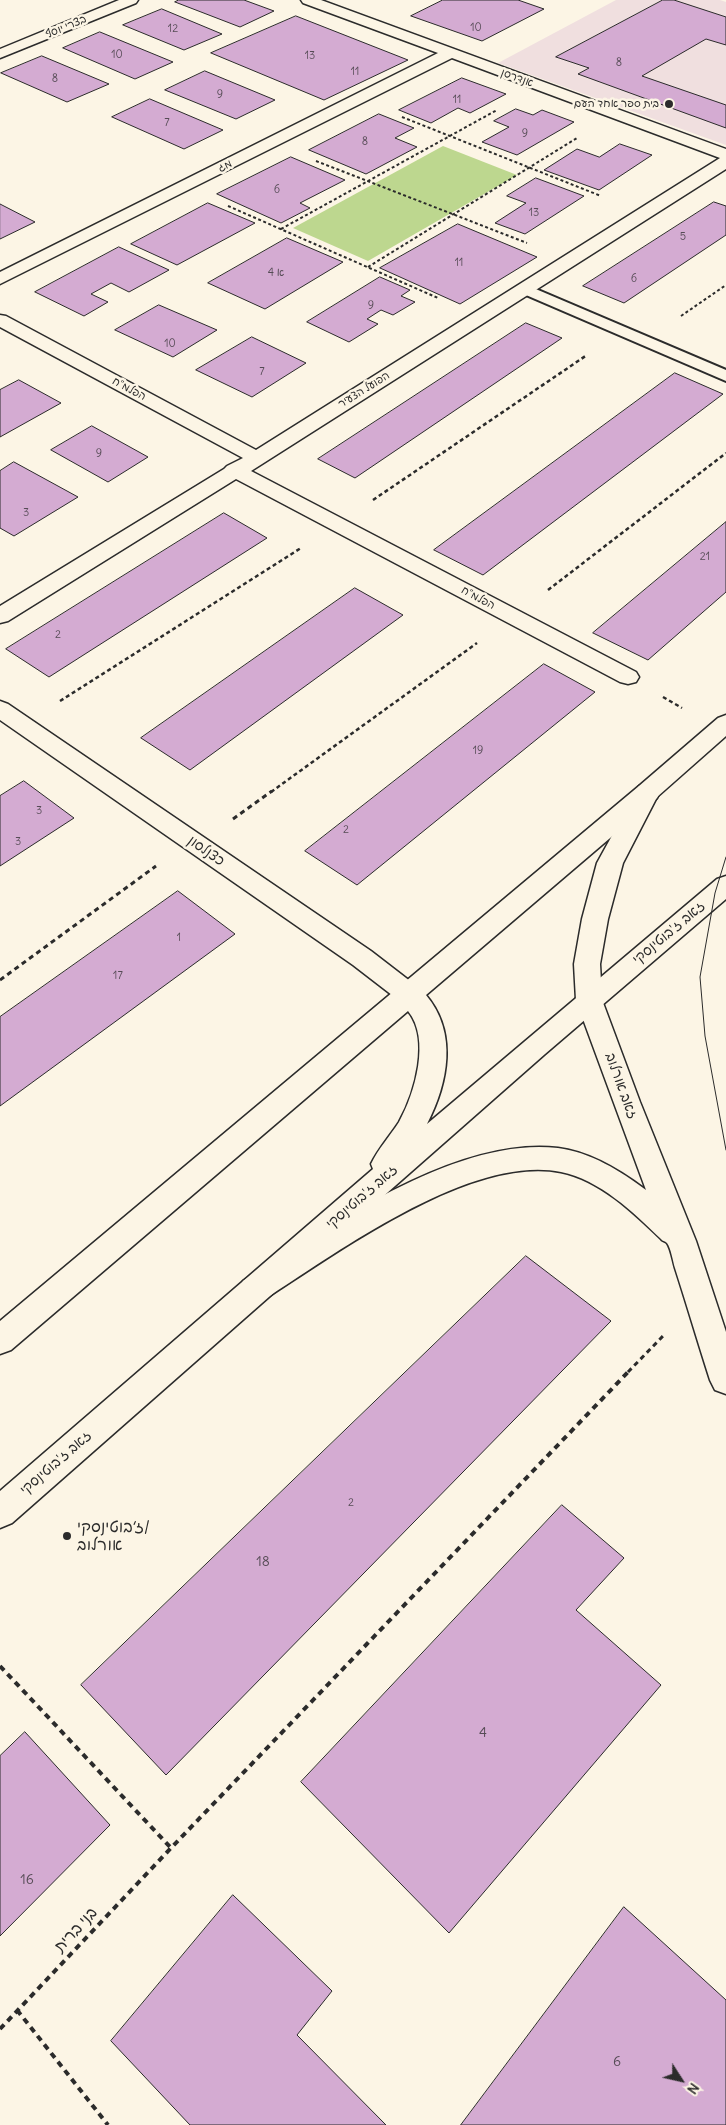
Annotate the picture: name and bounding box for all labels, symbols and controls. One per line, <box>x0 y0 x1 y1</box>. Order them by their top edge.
street label: בצרי יוסף <box>44 13 88 41</box>
house number: 10 <box>470 21 482 35</box>
house number: 12 <box>168 22 178 36</box>
house number: 10 <box>111 48 123 62</box>
house number: 13 <box>305 49 315 63</box>
house number: 8 <box>616 56 622 70</box>
house number: 11 <box>351 65 359 79</box>
street label: אנדרסן <box>499 66 535 90</box>
house number: 8 <box>52 72 58 86</box>
house number: 9 <box>217 88 223 102</box>
house number: 11 <box>453 93 461 107</box>
place label: בית ספר אחד העם <box>574 97 659 111</box>
marker: בית ספר אחד העם <box>663 98 675 110</box>
house number: 7 <box>164 116 170 130</box>
house number: 9 <box>522 127 528 141</box>
house number: 8 <box>362 135 368 149</box>
street label: מג <box>216 157 234 175</box>
house number: 6 <box>274 183 280 197</box>
house number: 13 <box>529 206 539 220</box>
house number: 5 <box>680 230 686 244</box>
house number: 11 <box>455 256 463 270</box>
house number: 4 א <box>268 266 284 280</box>
house number: 6 <box>631 272 637 286</box>
house number: 9 <box>368 299 374 313</box>
house number: 10 <box>164 337 176 351</box>
house number: 7 <box>259 365 265 379</box>
street label: הפועל הצעיר <box>336 369 392 411</box>
street label: הפלמ"ח <box>110 375 148 403</box>
house number: 9 <box>96 447 102 461</box>
house number: 3 <box>23 506 29 520</box>
house number: 21 <box>700 550 710 564</box>
street label: הפלמ"ח <box>459 584 497 612</box>
house number: 2 <box>55 628 61 642</box>
house number: 19 <box>473 744 483 758</box>
house number: 3 <box>36 804 42 818</box>
house number: 2 <box>343 823 349 837</box>
street label: כצנלסון <box>184 832 228 870</box>
house number: 3 <box>15 835 21 849</box>
street label: זאב ז'בוטינסקי <box>629 898 709 968</box>
house number: 1 <box>177 931 181 945</box>
house number: 17 <box>113 969 123 983</box>
street label: זאב אורלוב <box>601 1051 641 1121</box>
street label: זאב ז'בוטינסקי <box>323 1161 401 1233</box>
street label: זאב ז'בוטינסקי <box>17 1427 95 1499</box>
house number: 2 <box>348 1496 354 1510</box>
place label: ז׳בוטינסקי/ אורלוב <box>77 1517 150 1555</box>
marker: ז׳בוטינסקי/ אורלוב <box>61 1530 73 1542</box>
house number: 18 <box>256 1554 270 1570</box>
house number: 4 <box>479 1725 487 1741</box>
house number: 16 <box>20 1872 34 1888</box>
street label: בני ברית <box>50 1904 102 1956</box>
house number: 6 <box>613 2054 621 2070</box>
north arrow <box>656 2055 706 2105</box>
text: N <box>683 2079 703 2098</box>

